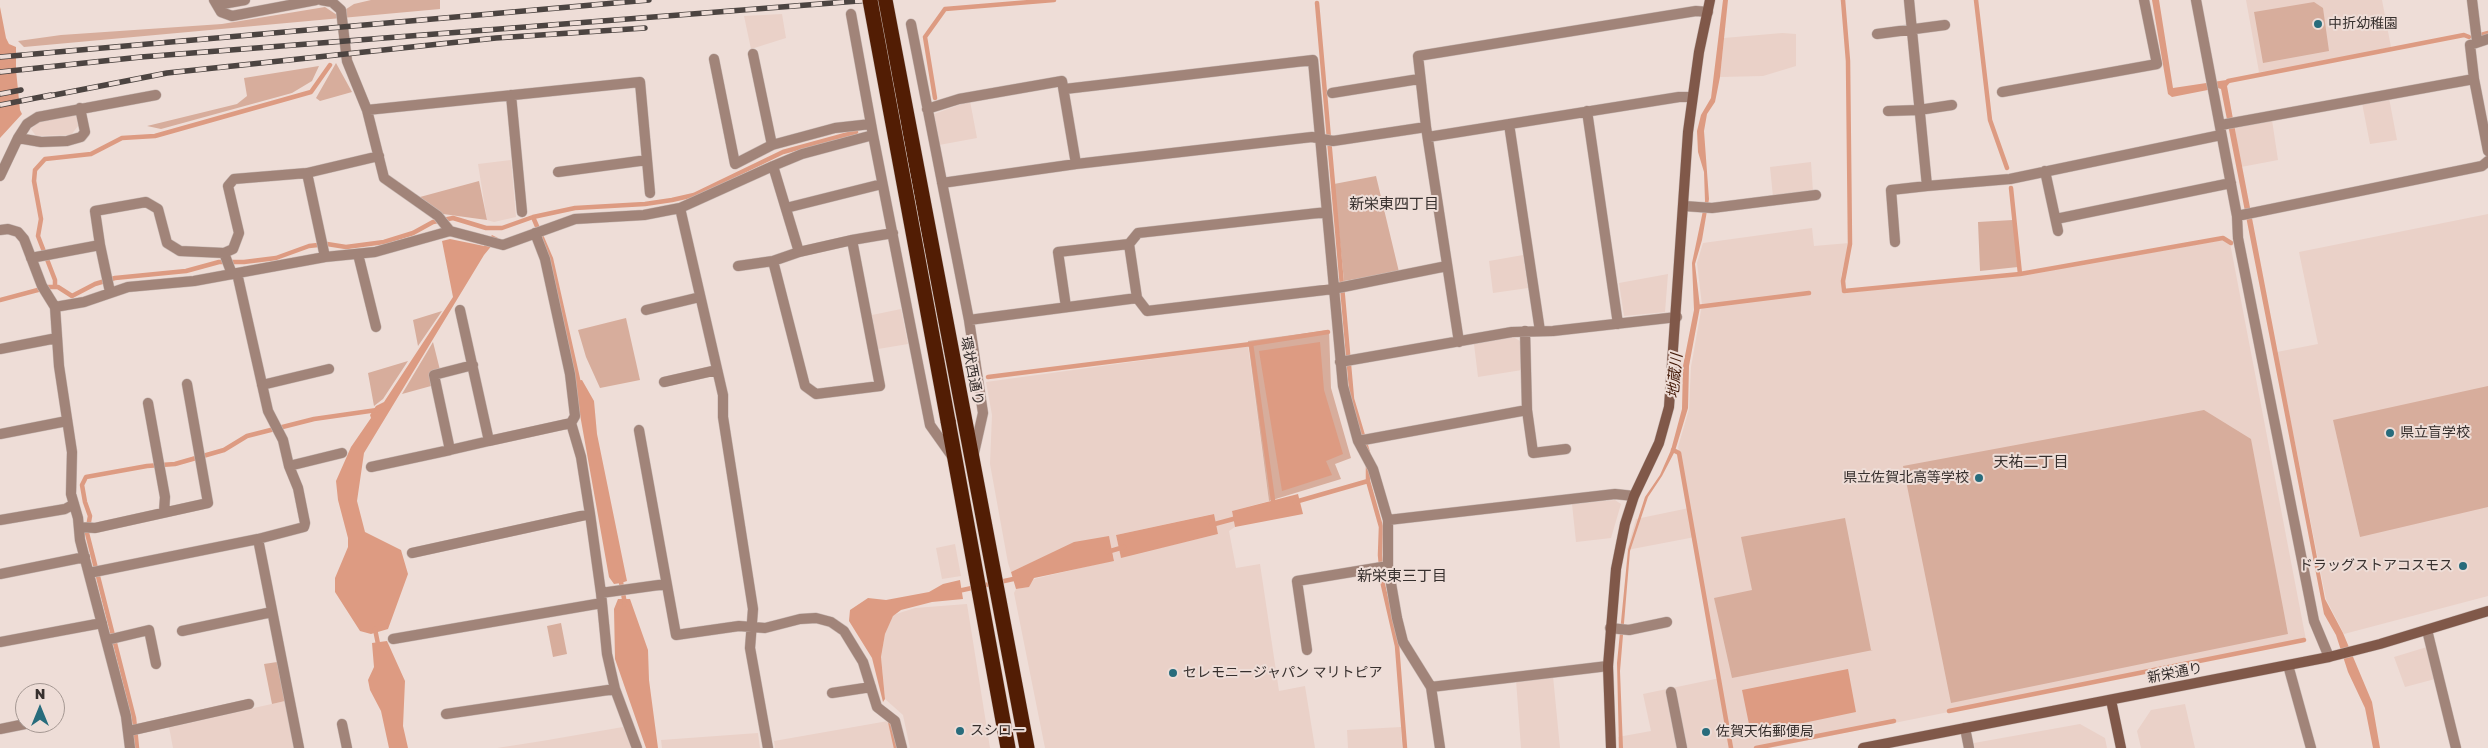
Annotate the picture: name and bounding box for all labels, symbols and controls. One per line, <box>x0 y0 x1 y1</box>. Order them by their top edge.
place label: 中折幼稚園 <box>2328 16 2398 32</box>
marker: 中折幼稚園 <box>2312 18 2324 30</box>
district label: 新栄東四丁目 <box>1349 195 1439 213</box>
street label: 環状西通り <box>957 335 987 407</box>
water label: 地蔵川 <box>1664 353 1686 399</box>
place label: 県立盲学校 <box>2400 425 2470 441</box>
marker: 県立盲学校 <box>2384 427 2396 439</box>
district label: 天祐二丁目 <box>1994 453 2068 471</box>
place label: 県立佐賀北高等学校 <box>1843 470 1969 486</box>
marker: 県立佐賀北高等学校 <box>1973 472 1985 484</box>
place label: ドラッグストアコスモス <box>2299 558 2453 574</box>
marker: ドラッグストアコスモス <box>2457 560 2469 572</box>
district label: 新栄東三丁目 <box>1357 567 1447 585</box>
street label: 新栄通り <box>2146 659 2204 687</box>
place label: セレモニージャパン マリトピア <box>1183 665 1382 681</box>
marker: セレモニージャパン マリトピア <box>1167 667 1179 679</box>
north arrow <box>15 683 65 733</box>
text: N <box>35 685 45 702</box>
place label: スシロー <box>970 723 1026 739</box>
place label: 佐賀天佑郵便局 <box>1716 724 1814 740</box>
marker: スシロー <box>954 725 966 737</box>
marker: 佐賀天佑郵便局 <box>1700 726 1712 738</box>

